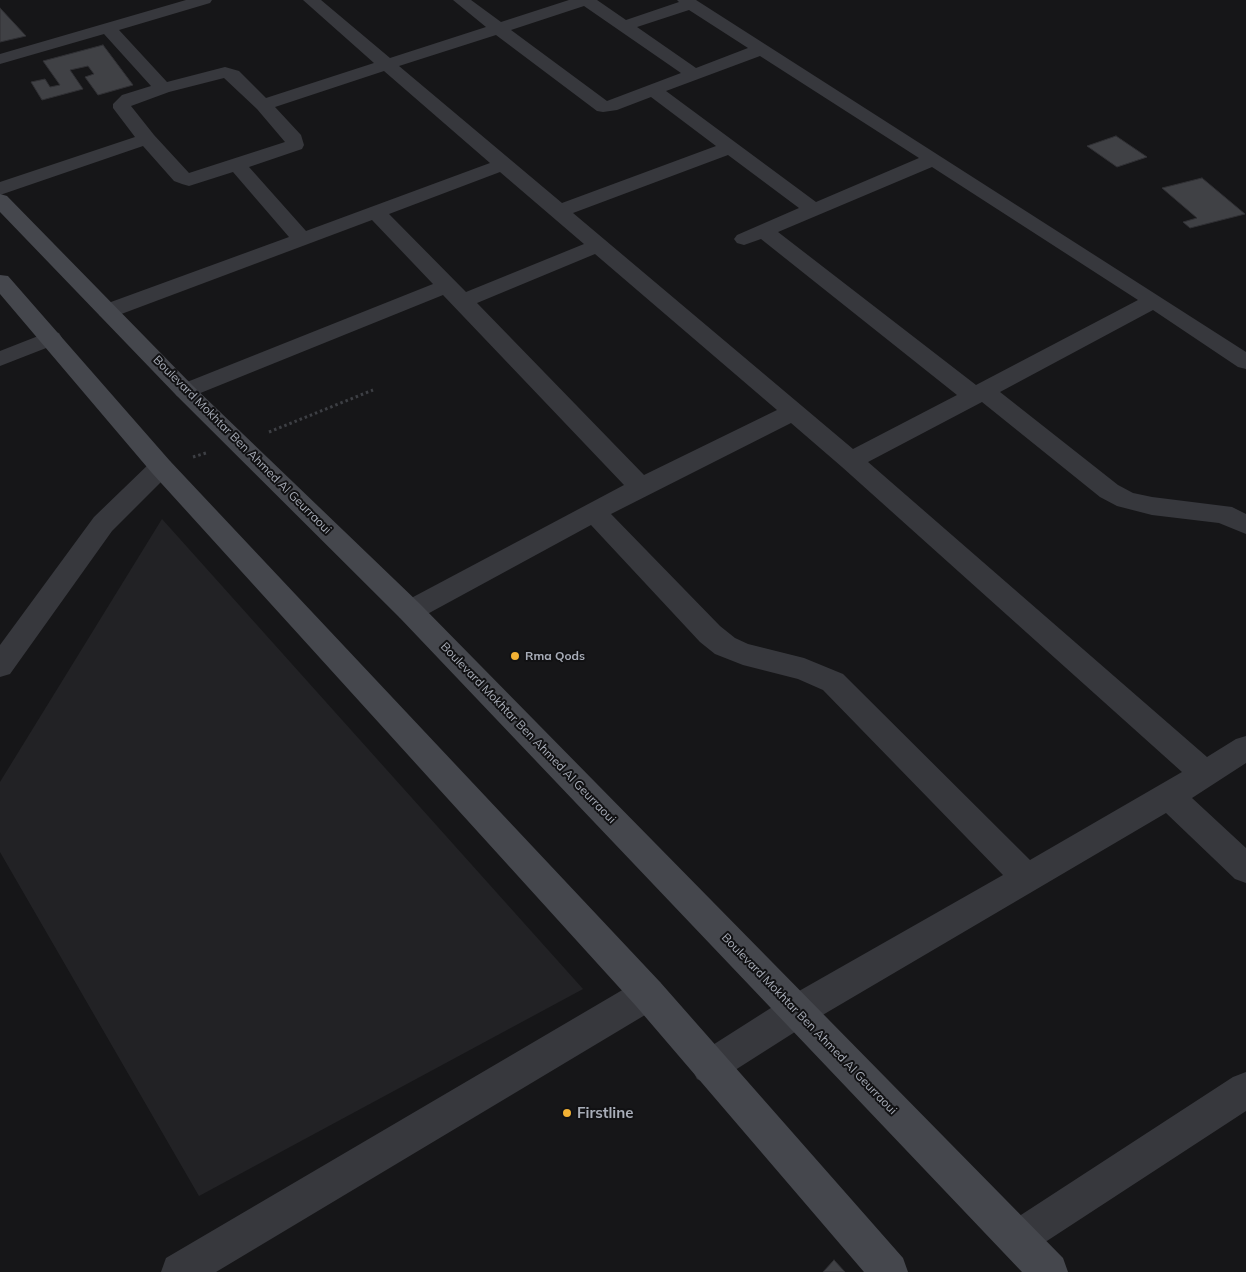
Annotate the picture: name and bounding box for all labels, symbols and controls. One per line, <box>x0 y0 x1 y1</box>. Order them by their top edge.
street label: Boulevard Mokhtar Ben Ahmed Al Geurraoui <box>150 353 334 537</box>
street label: Boulevard Mokhtar Ben Ahmed Al Geurraoui <box>437 639 619 827</box>
place label: Rma Qods <box>525 649 585 663</box>
marker: Rma Qods <box>509 650 521 662</box>
street label: Boulevard Mokhtar Ben Ahmed Al Geurraoui <box>718 930 900 1118</box>
place label: Firstline <box>577 1104 634 1122</box>
marker: Firstline <box>561 1107 573 1119</box>

